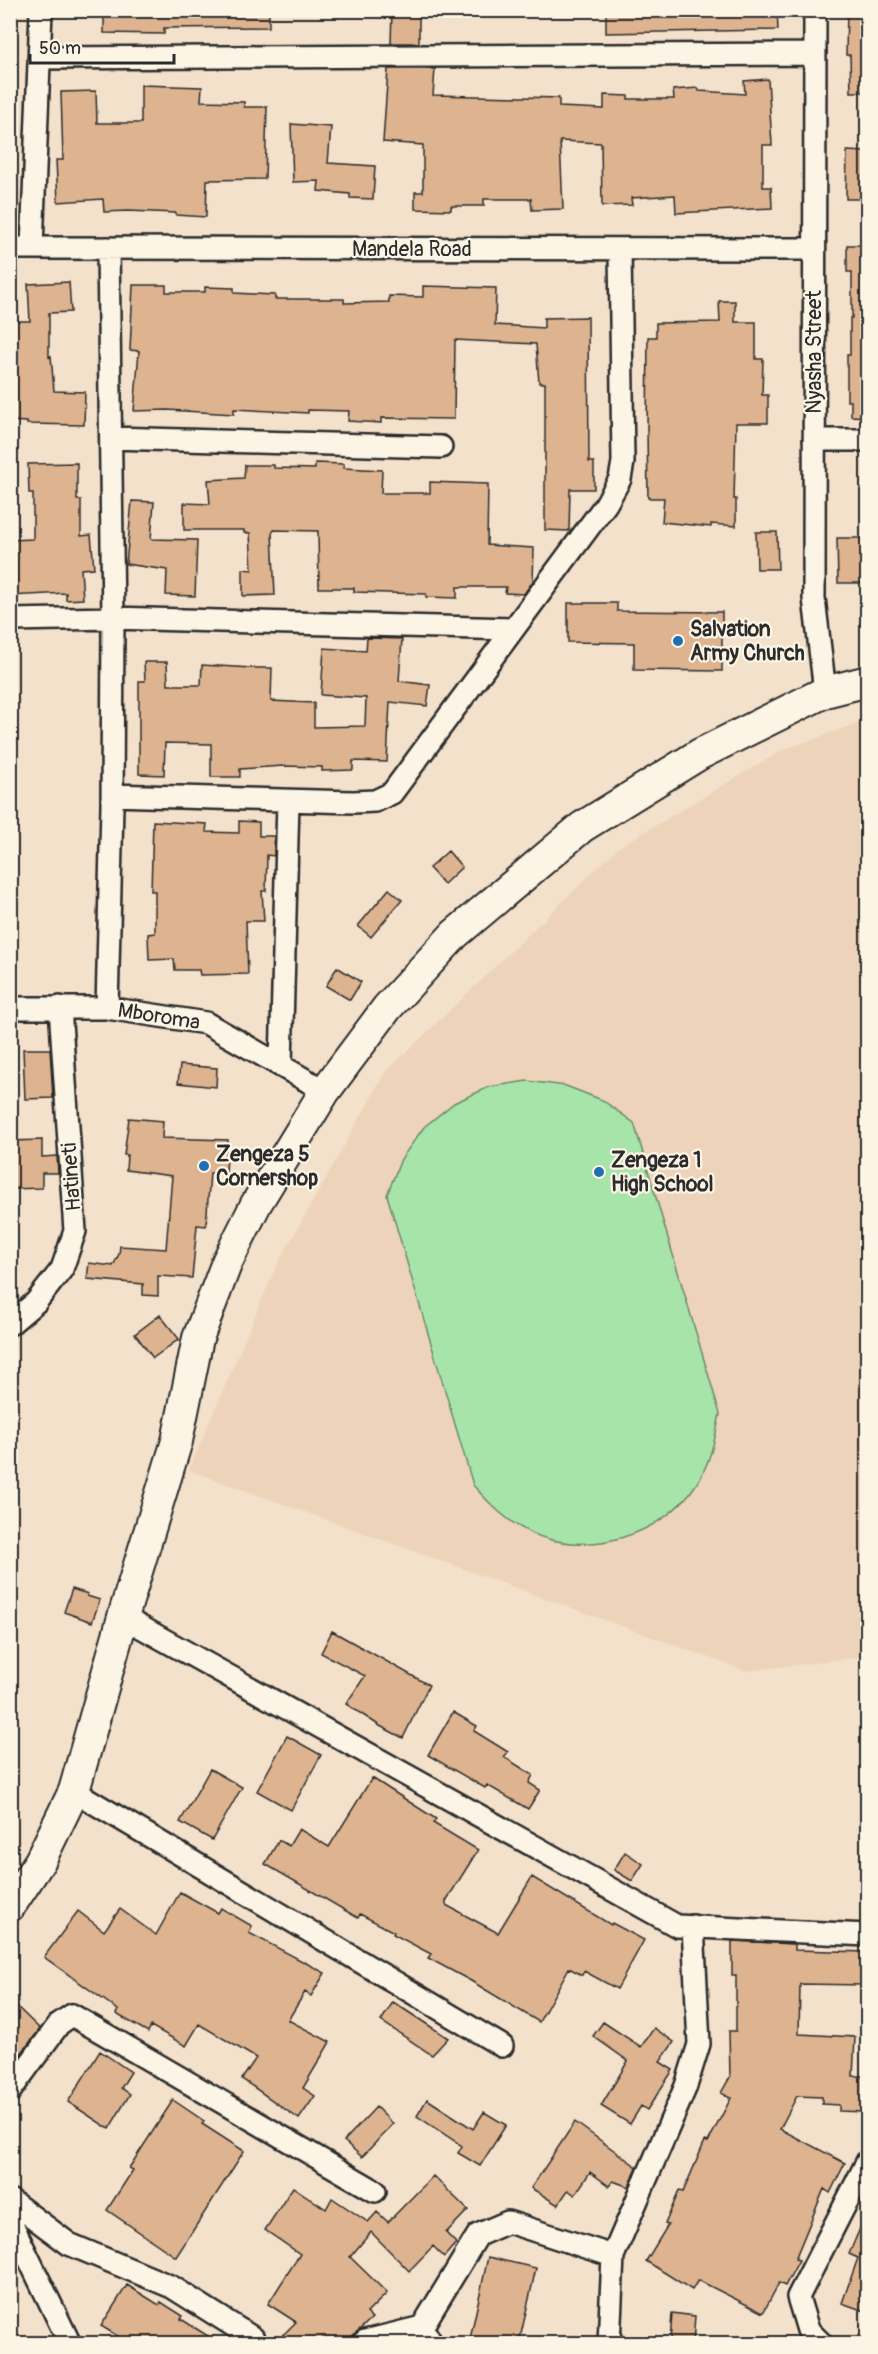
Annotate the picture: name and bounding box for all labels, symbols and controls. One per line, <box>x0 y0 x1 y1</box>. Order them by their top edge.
scale bar <box>30 27 174 65</box>
text: 50 m <box>39 37 81 60</box>
street label: Mandela Road <box>352 236 472 263</box>
street label: Nyasha Street <box>801 290 828 414</box>
place label: Salvation Army Church <box>690 616 805 667</box>
marker: Salvation Army Church <box>671 634 685 648</box>
street label: Mboroma <box>116 997 202 1036</box>
street label: Hatineti <box>56 1141 87 1212</box>
place label: Zengeza 5 Cornershop <box>216 1141 318 1192</box>
place label: Zengeza 1 High School <box>611 1147 714 1198</box>
marker: Zengeza 5 Cornershop <box>197 1159 211 1173</box>
marker: Zengeza 1 High School <box>592 1165 606 1179</box>

